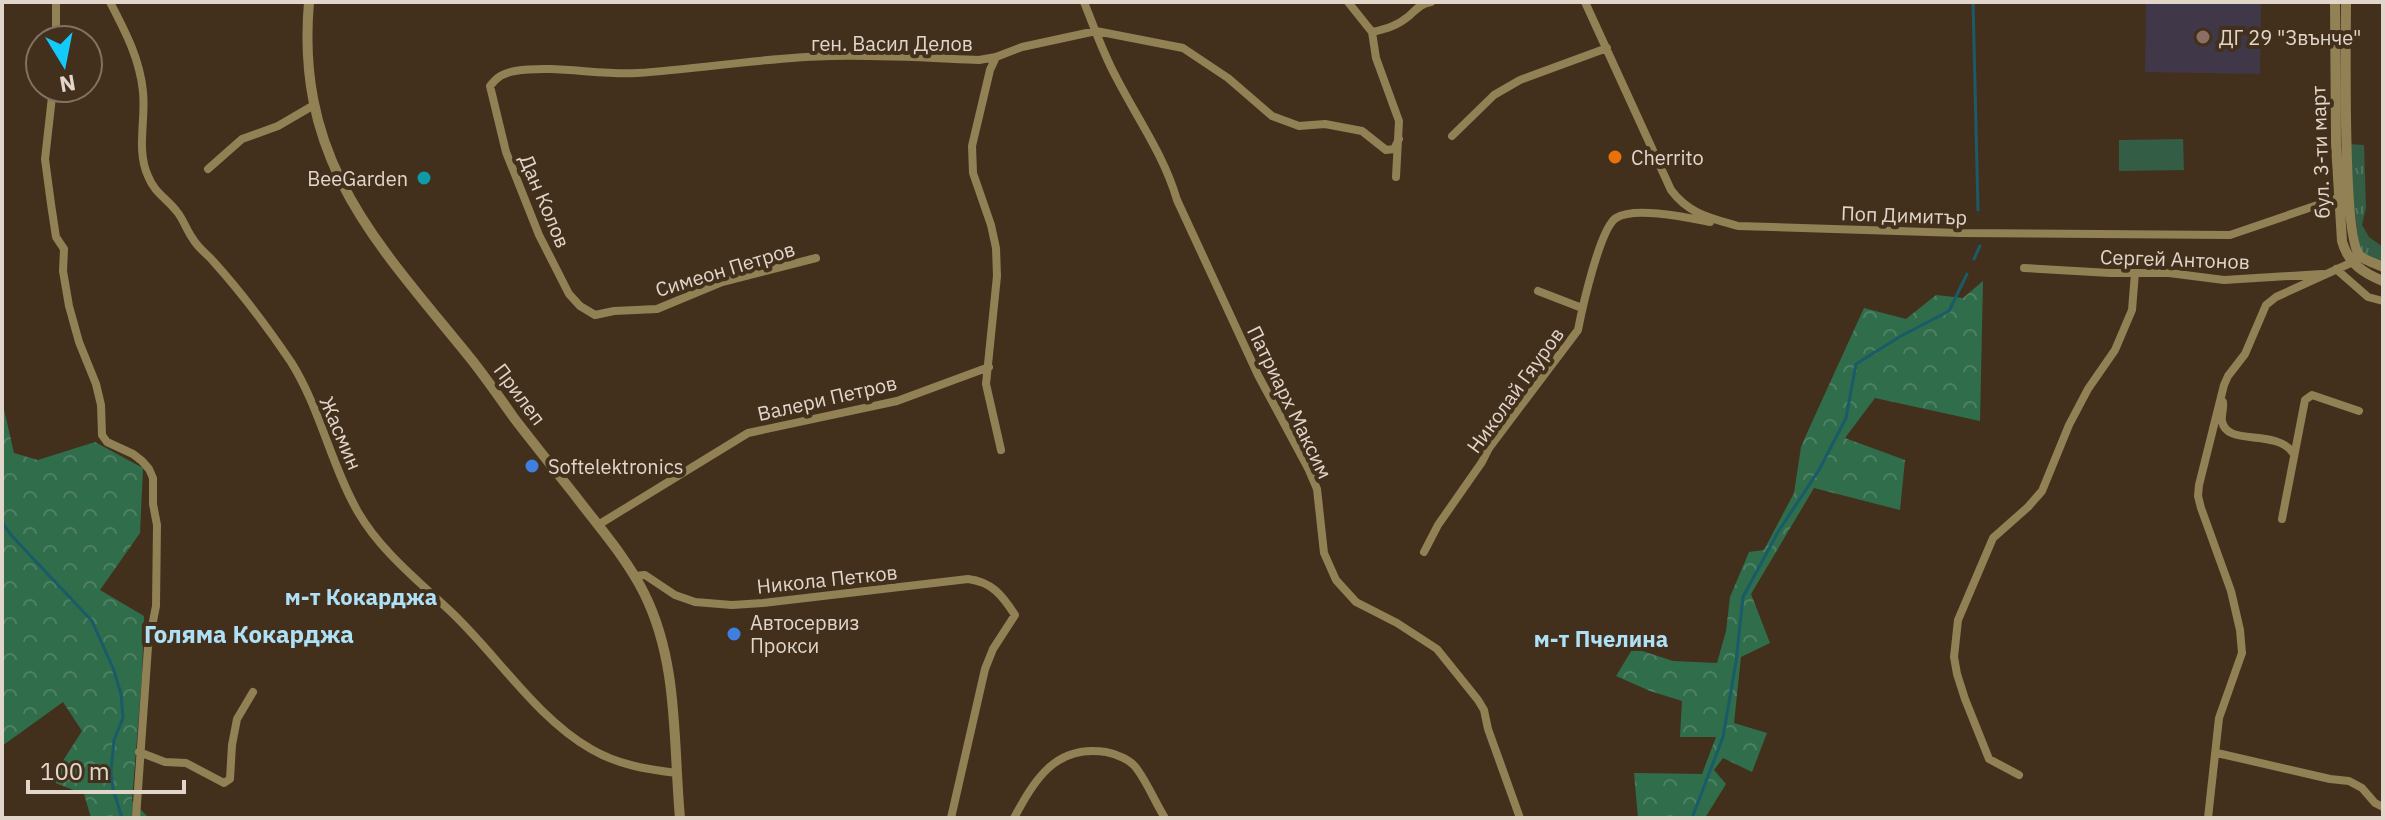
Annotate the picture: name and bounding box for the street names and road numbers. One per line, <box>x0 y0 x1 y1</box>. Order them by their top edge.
street label: ген. Васил Делов <box>811 30 973 57</box>
street label: бул. 3-ти март <box>2304 85 2336 219</box>
street label: Дан Колов <box>513 150 577 252</box>
street label: Поп Димитър <box>1840 199 1968 231</box>
street label: Симеон Петров <box>652 235 798 303</box>
street label: Сергей Антонов <box>2100 243 2250 275</box>
street label: Патриарх Максим <box>1241 321 1339 483</box>
street label: Николай Гяуров <box>1460 322 1570 458</box>
street label: Прилеп <box>488 358 552 430</box>
street label: Валери Петров <box>755 369 899 427</box>
street label: Жасмин <box>313 392 369 474</box>
street label: Никола Петков <box>755 558 899 600</box>

